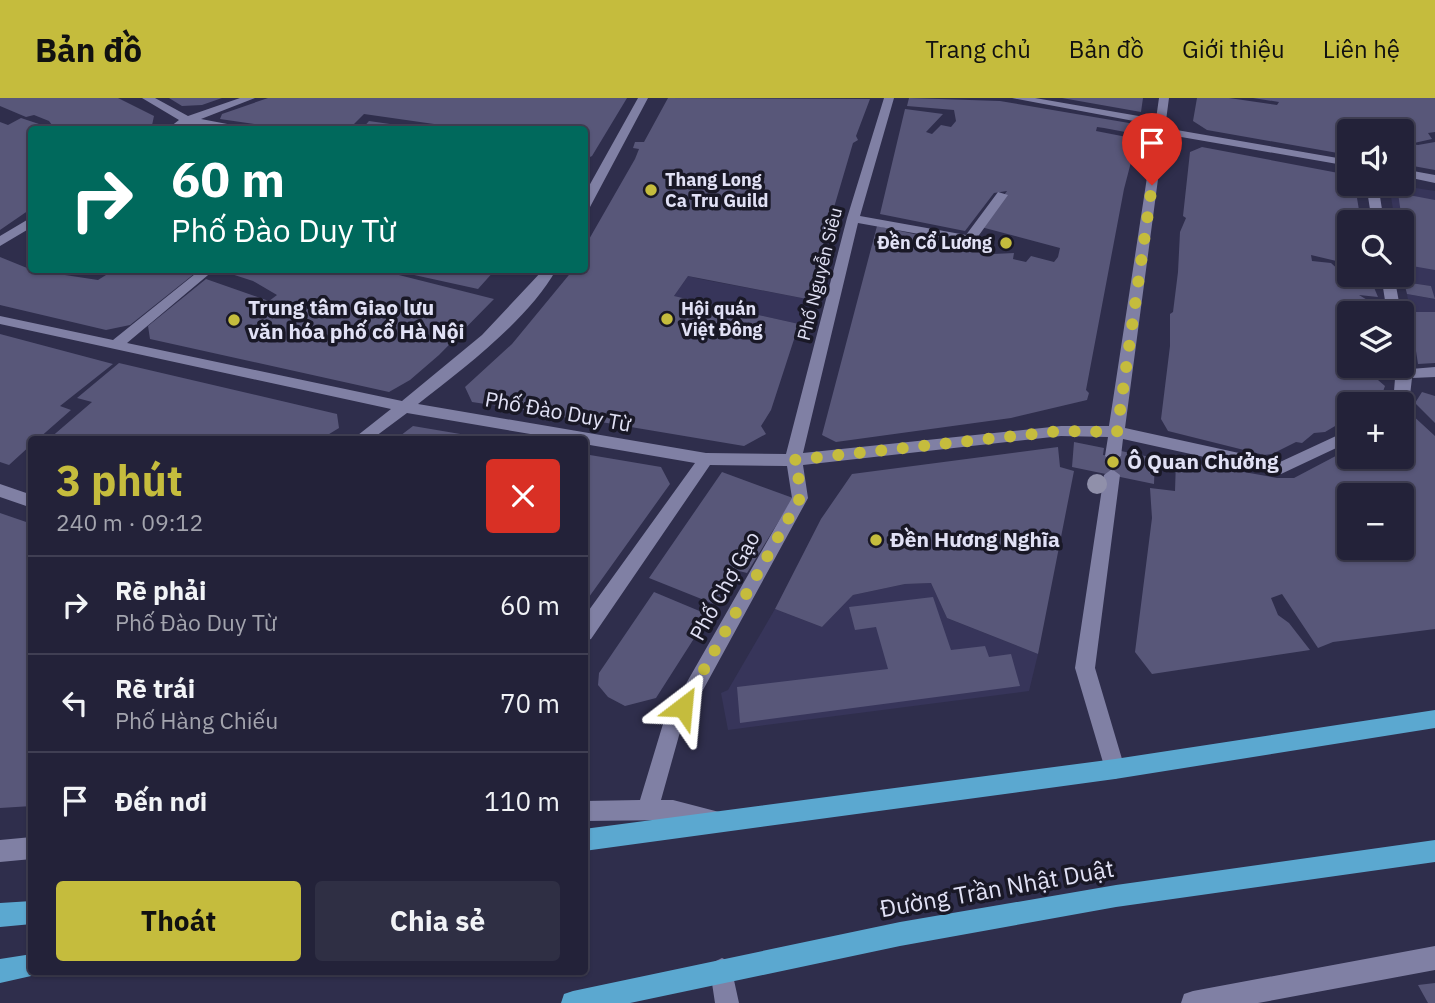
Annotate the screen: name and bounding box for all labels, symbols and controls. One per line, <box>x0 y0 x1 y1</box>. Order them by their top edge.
text: Bản đồ <box>35 28 142 71</box>
text: Trang chủ <box>925 33 1031 65</box>
text: Bản đồ <box>1069 33 1144 65</box>
text: Giới thiệu <box>1182 33 1285 65</box>
text: Liên hệ <box>1323 33 1400 65</box>
pin <box>1122 113 1182 185</box>
map controls <box>1337 119 1414 560</box>
button: sound <box>1337 119 1414 196</box>
icon: arrive <box>1133 124 1171 162</box>
text: 60 m <box>171 147 285 210</box>
icon: right <box>56 154 147 245</box>
place label: Thang Long Ca Tru Guild <box>665 168 768 212</box>
marker: Thang Long Ca Tru Guild <box>643 182 659 198</box>
street label: Phố Nguyễn Siêu <box>792 205 847 343</box>
text: Phố Đào Duy Từ <box>171 209 396 251</box>
button: search <box>1337 210 1414 287</box>
place label: Đền Cổ Lương <box>877 230 992 254</box>
marker: Đền Cổ Lương <box>998 235 1014 251</box>
place label: Trung tâm Giao lưu văn hóa phố cổ Hà Nội <box>248 293 465 345</box>
place label: Hội quán Việt Đông <box>681 297 763 341</box>
button: layers <box>1337 301 1414 378</box>
marker: Hội quán Việt Đông <box>659 311 675 327</box>
marker: Trung tâm Giao lưu văn hóa phố cổ Hà Nội <box>226 312 242 328</box>
street label: Phố Đào Duy Từ <box>483 384 633 438</box>
button: + <box>1337 392 1414 469</box>
place label: Ô Quan Chưởng <box>1127 447 1279 475</box>
text: 3 phút <box>56 453 183 508</box>
marker: Ô Quan Chưởng <box>1105 454 1121 470</box>
button: close <box>486 459 560 533</box>
button: − <box>1337 483 1414 560</box>
text: 240 m · 09:12 <box>56 507 203 537</box>
place label: Đền Hương Nghĩa <box>890 525 1060 553</box>
street label: Phố Chợ Gạo <box>683 526 766 645</box>
marker: Đền Hương Nghĩa <box>868 532 884 548</box>
text: Rẽ phải <box>115 573 206 607</box>
icon: right <box>56 586 94 624</box>
text: 60 m <box>500 588 560 622</box>
text: Phố Đào Duy Từ <box>115 607 277 637</box>
position arrow <box>646 670 720 744</box>
text: Rẽ trái <box>115 671 195 705</box>
icon: left <box>56 684 94 722</box>
text: 70 m <box>500 686 560 720</box>
text: Phố Hàng Chiếu <box>115 705 278 735</box>
icon: arrive <box>56 782 94 820</box>
text: Đến nơi <box>115 784 207 818</box>
text: 110 m <box>484 784 560 818</box>
street label: Đường Trần Nhật Duật <box>877 852 1116 924</box>
button: Thoát <box>56 881 301 961</box>
button: Chia sẻ <box>315 881 560 961</box>

